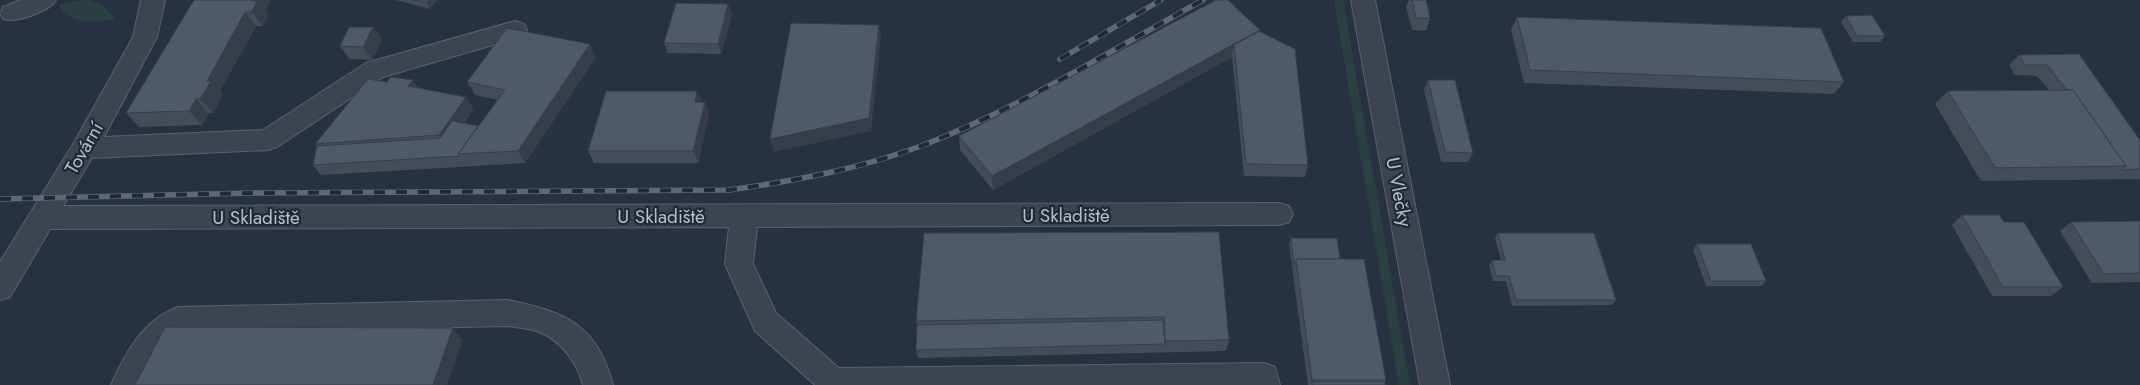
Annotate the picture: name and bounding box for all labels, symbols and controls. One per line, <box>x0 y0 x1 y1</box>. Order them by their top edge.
street label: Tovární <box>58 116 110 179</box>
street label: U Vlečky <box>1379 155 1419 230</box>
street label: U Skladiště <box>1022 202 1110 229</box>
street label: U Skladiště <box>617 203 705 230</box>
street label: U Skladiště <box>212 204 300 231</box>

